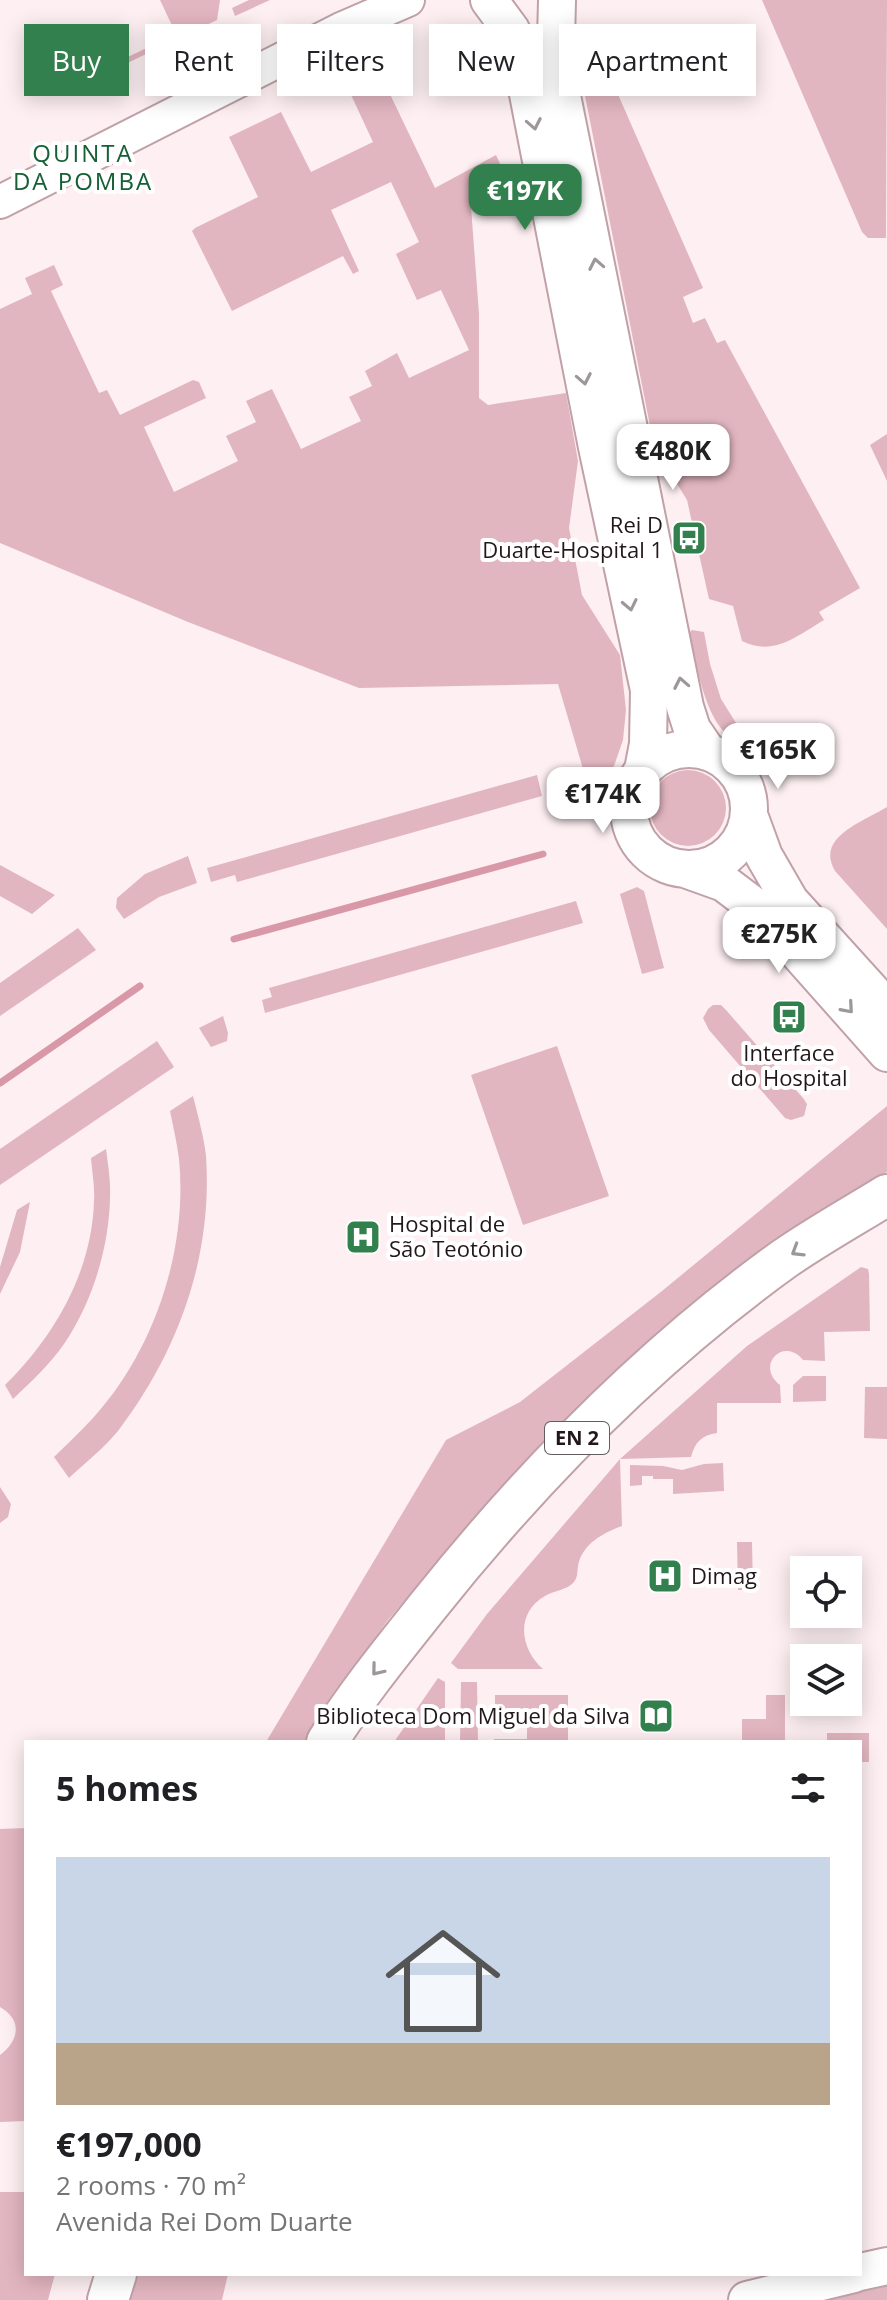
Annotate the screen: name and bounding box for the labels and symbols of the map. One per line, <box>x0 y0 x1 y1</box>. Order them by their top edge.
one-way arrow <box>525 117 542 131</box>
district label: QUINTA DA POMBA <box>13 136 153 197</box>
pin: €197K <box>469 164 581 232</box>
one-way arrow <box>588 258 605 271</box>
one-way arrow <box>574 372 591 386</box>
pin: €480K <box>617 424 729 492</box>
place label: Rei D Duarte-Hospital 1 <box>482 509 663 564</box>
bus stop icon: Rei D Duarte-Hospital 1 <box>670 519 708 557</box>
one-way arrow <box>621 598 638 612</box>
one-way arrow <box>673 676 690 690</box>
pin: €165K <box>722 723 834 791</box>
pin: €174K <box>547 767 659 835</box>
pin: €275K <box>723 907 835 975</box>
bus stop icon: Interface do Hospital <box>770 998 808 1036</box>
one-way arrow <box>838 999 853 1014</box>
place label: Interface do Hospital <box>731 1037 847 1092</box>
place label: Hospital de São Teotónio <box>389 1208 523 1263</box>
hospital icon: Hospital de São Teotónio <box>344 1218 382 1256</box>
one-way arrow <box>791 1242 806 1257</box>
road number: EN 2 <box>545 1422 609 1454</box>
hospital icon: Dimag <box>646 1557 684 1595</box>
place label: Dimag <box>691 1560 757 1590</box>
one-way arrow <box>372 1661 386 1676</box>
library icon: Biblioteca Dom Miguel da Silva <box>637 1697 675 1735</box>
place label: Biblioteca Dom Miguel da Silva <box>316 1700 630 1730</box>

